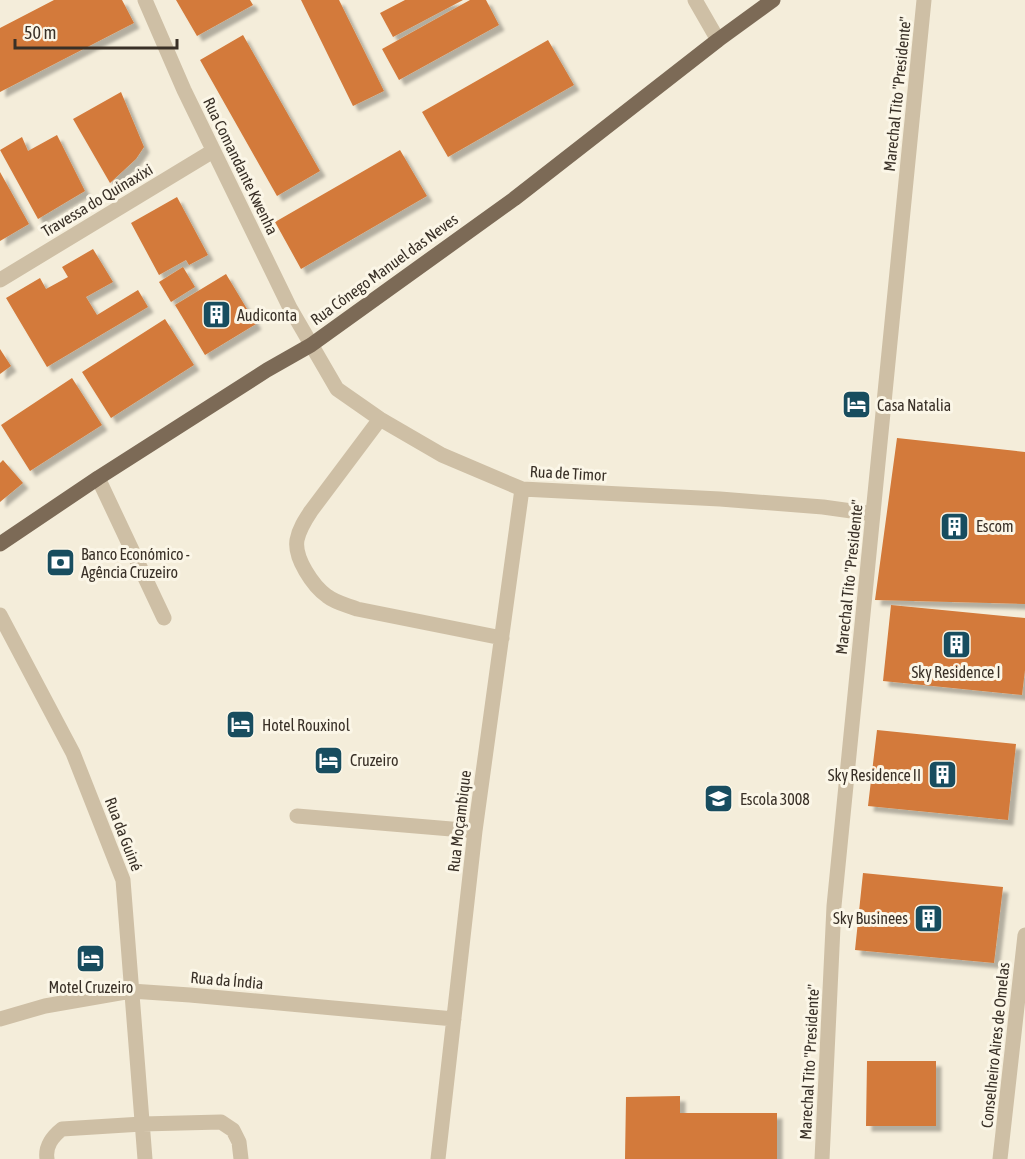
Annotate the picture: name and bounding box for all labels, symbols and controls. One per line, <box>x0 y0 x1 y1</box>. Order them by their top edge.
scale bar <box>15 12 177 50</box>
street label: Marechal Tito "Presidente" <box>880 16 914 172</box>
text: 50 m <box>24 22 56 43</box>
street label: Rua Comandante Kwenha <box>200 94 282 238</box>
street label: Travessa do Quinaxixi <box>38 160 156 240</box>
street label: Rua Cónego Manuel das Neves <box>307 209 462 329</box>
building icon: Audiconta <box>200 299 232 331</box>
place label: Audiconta <box>237 306 297 324</box>
hotel icon: Casa Natalia <box>840 389 872 421</box>
place label: Casa Natalia <box>877 396 951 414</box>
street label: Rua de Timor <box>529 462 607 484</box>
street label: Marechal Tito "Presidente" <box>832 499 866 655</box>
building icon: Escom <box>939 510 971 542</box>
place label: Escom <box>976 517 1013 535</box>
place label: Banco Económico - Agência Cruzeiro <box>81 545 190 582</box>
bank icon: Banco Económico - Agência Cruzeiro <box>44 547 76 579</box>
building icon: Sky Residence I <box>940 628 972 660</box>
place label: Sky Residence I <box>911 663 1001 682</box>
hotel icon: Hotel Rouxinol <box>225 709 257 741</box>
place label: Hotel Rouxinol <box>262 716 351 734</box>
hotel icon: Cruzeiro <box>313 744 345 776</box>
place label: Cruzeiro <box>350 751 398 769</box>
building icon: Sky Residence II <box>926 759 958 791</box>
place label: Sky Residence II <box>828 766 921 785</box>
street label: Rua Moçambique <box>444 769 475 873</box>
school or university icon: Escola 3008 <box>703 783 735 815</box>
place label: Escola 3008 <box>740 790 810 808</box>
street label: Rua da Guiné <box>102 795 146 873</box>
building icon: Sky Businees <box>913 902 945 934</box>
place label: Sky Businees <box>833 909 908 928</box>
hotel icon: Motel Cruzeiro <box>75 943 107 975</box>
street label: Conselheiro Aires de Omelas <box>977 961 1013 1129</box>
street label: Rua da Índia <box>190 968 264 992</box>
place label: Motel Cruzeiro <box>49 978 133 996</box>
street label: Marechal Tito "Presidente" <box>796 984 822 1140</box>

